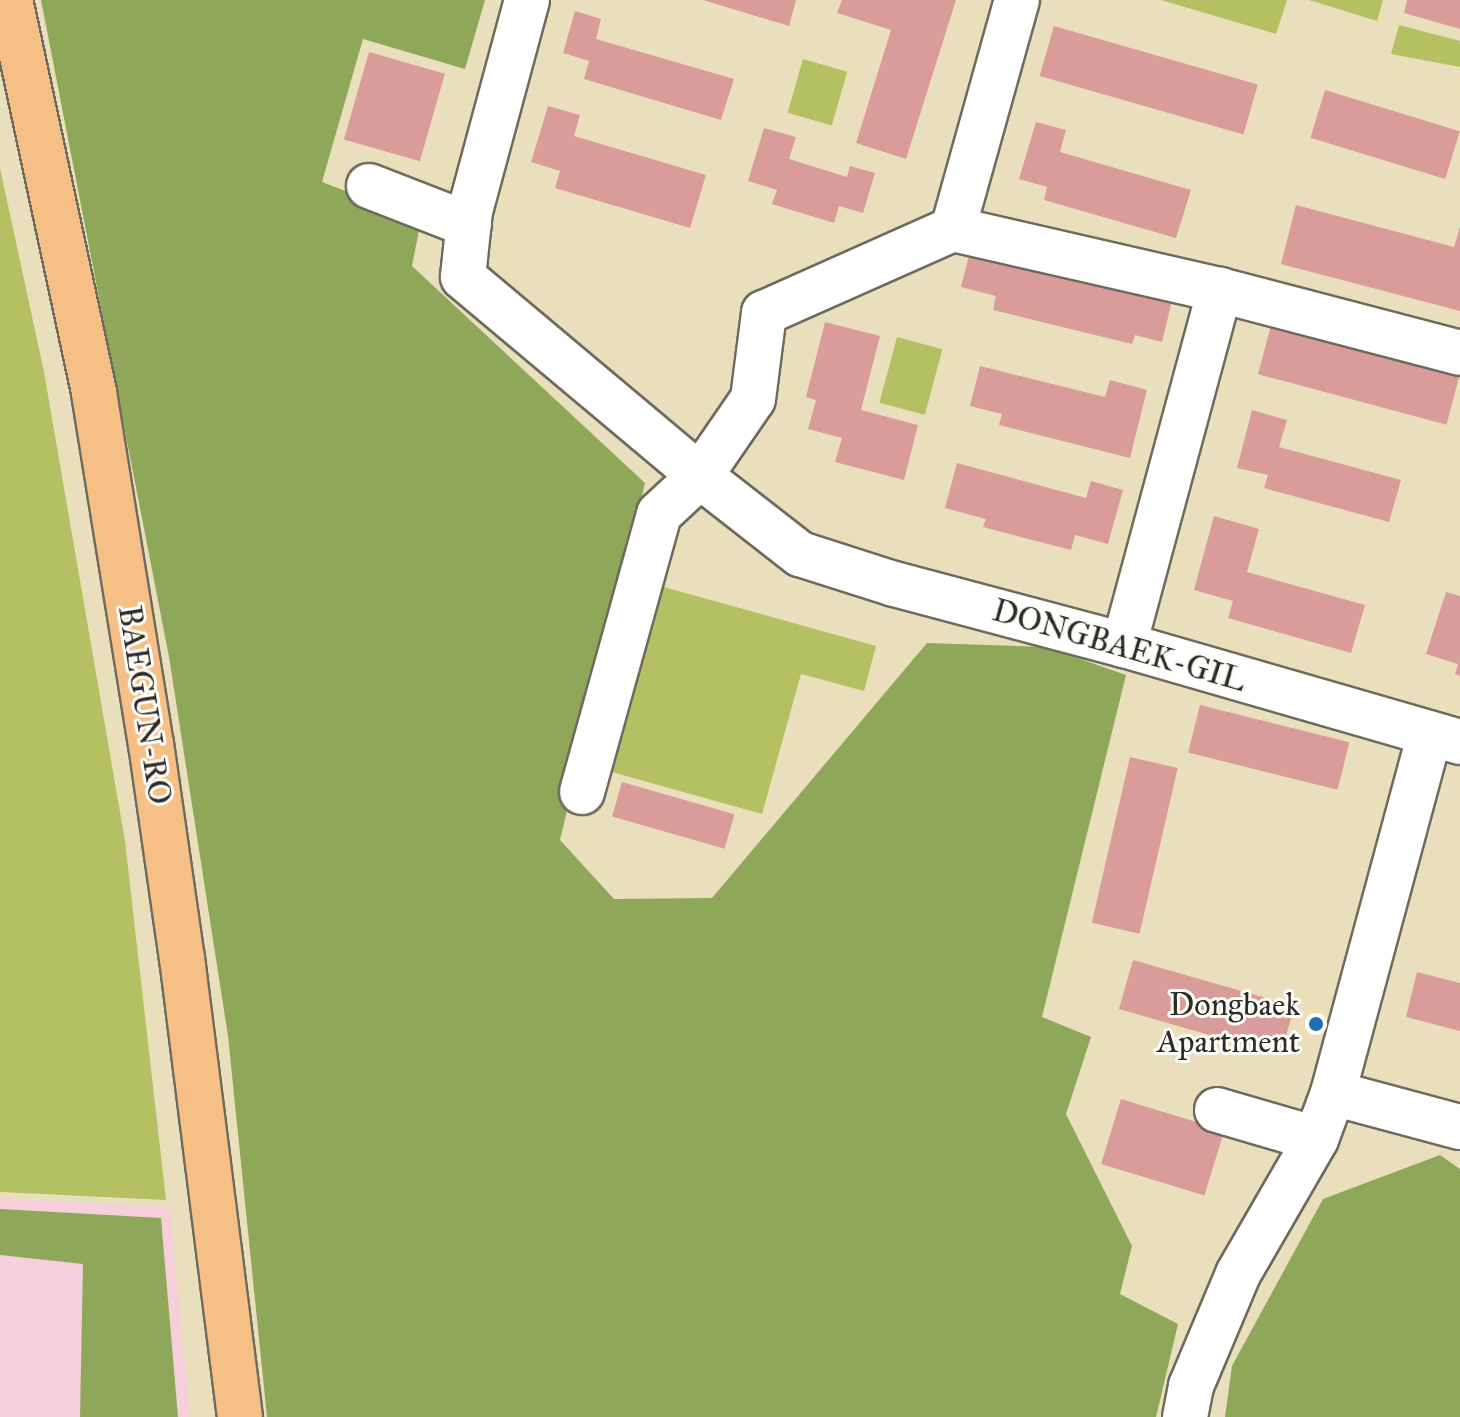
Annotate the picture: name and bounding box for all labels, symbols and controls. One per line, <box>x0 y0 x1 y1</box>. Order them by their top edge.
street label: DONGBAEK-GIL <box>988 591 1250 701</box>
street label: BAEGUN-RO <box>109 603 179 807</box>
place label: Dongbaek Apartment <box>1157 987 1300 1062</box>
marker: Dongbaek Apartment <box>1307 1015 1325 1033</box>

